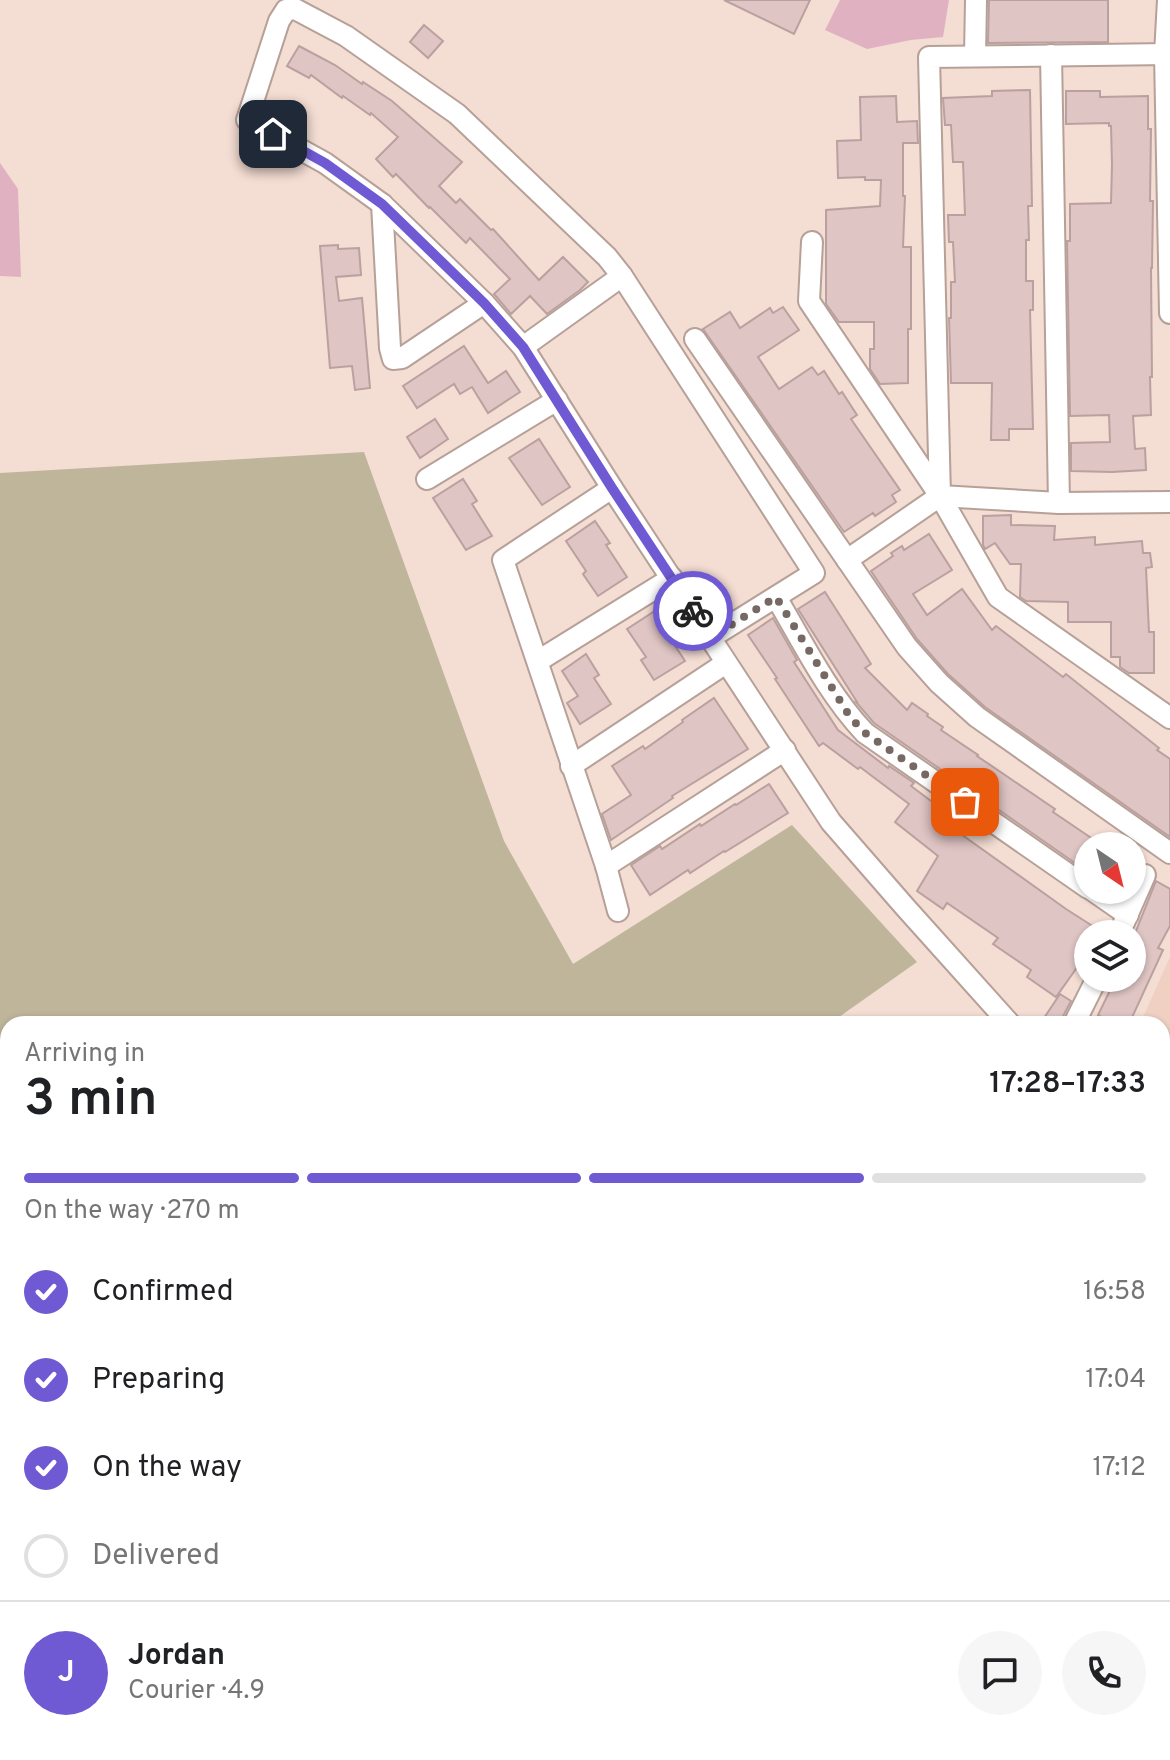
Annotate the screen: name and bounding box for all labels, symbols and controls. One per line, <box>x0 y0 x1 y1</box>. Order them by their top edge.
pin <box>239 100 307 168</box>
icon: home <box>251 112 295 156</box>
courier <box>653 571 733 651</box>
icon: bike <box>671 589 715 633</box>
pin <box>931 768 999 836</box>
icon: bag <box>943 780 987 824</box>
north arrow <box>1074 832 1146 904</box>
map controls <box>1074 832 1146 992</box>
button: layers <box>1074 920 1146 992</box>
text: Arriving in <box>24 1038 145 1071</box>
text: 17:28–17:33 <box>989 1066 1146 1103</box>
text: 3 min <box>24 1068 157 1134</box>
text: On the way · 270 m <box>24 1195 239 1228</box>
icon: check <box>24 1270 68 1314</box>
text: Confirmed <box>92 1274 234 1311</box>
text: 16:58 <box>1083 1276 1146 1309</box>
icon: check <box>24 1358 68 1402</box>
text: Preparing <box>92 1362 225 1399</box>
text: 17:04 <box>1085 1364 1146 1397</box>
icon: check <box>24 1446 68 1490</box>
text: On the way <box>92 1450 242 1487</box>
text: 17:12 <box>1092 1452 1146 1485</box>
text: Delivered <box>92 1538 220 1575</box>
button: chat <box>958 1631 1042 1715</box>
button: phone <box>1062 1631 1146 1715</box>
text: Jordan <box>128 1638 225 1675</box>
text: J <box>58 1655 74 1692</box>
text: Courier · 4.9 <box>128 1675 265 1708</box>

